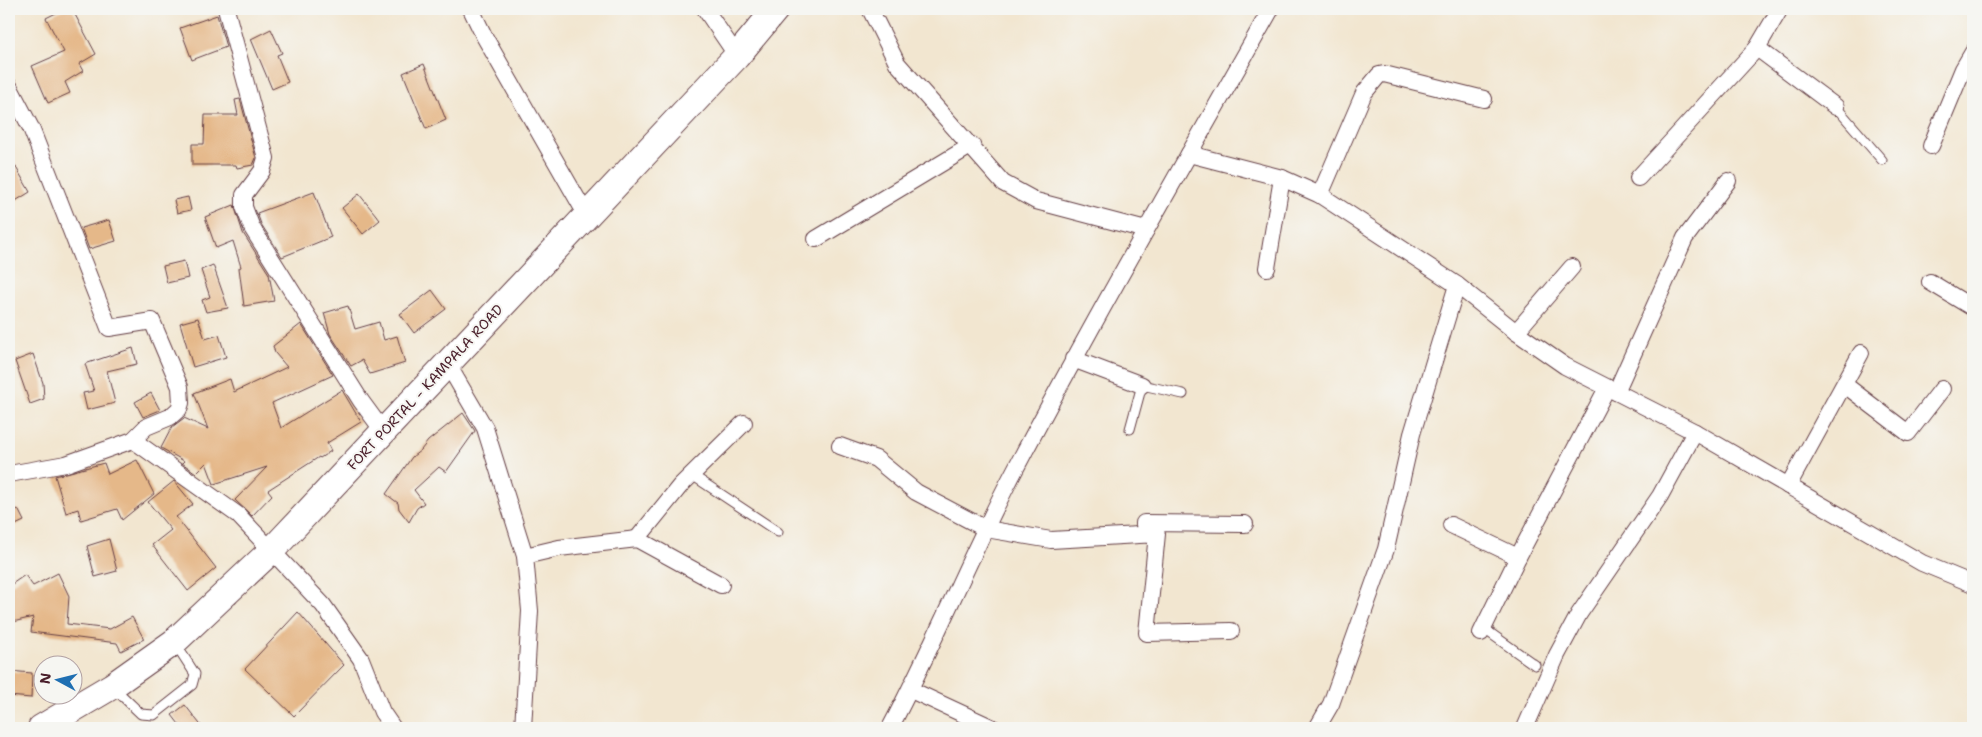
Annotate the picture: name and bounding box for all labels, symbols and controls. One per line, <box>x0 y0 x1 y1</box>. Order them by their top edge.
street label: FORT PORTAL - KAMPALA ROAD <box>343 300 507 474</box>
north arrow <box>32 654 82 704</box>
text: N <box>35 672 55 685</box>

